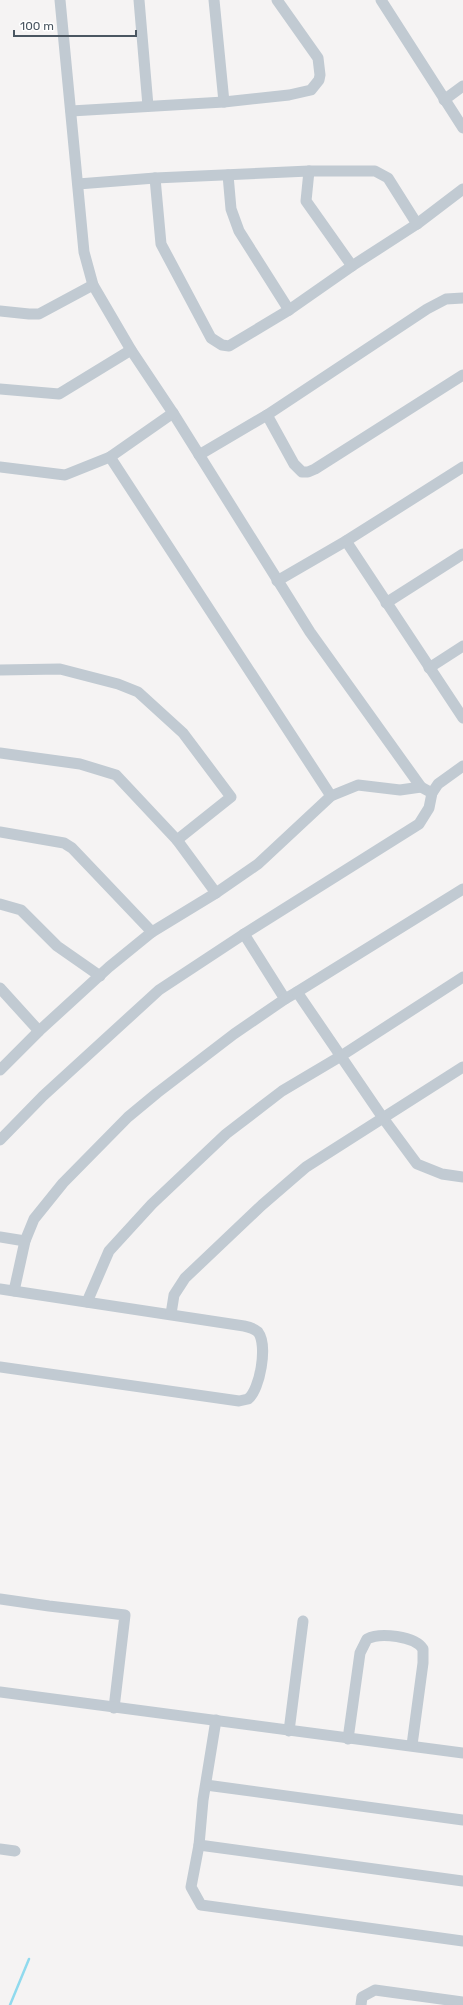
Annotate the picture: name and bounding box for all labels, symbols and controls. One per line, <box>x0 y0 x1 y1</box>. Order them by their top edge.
scale bar <box>14 12 136 38</box>
text: 100 m <box>20 19 54 33</box>

